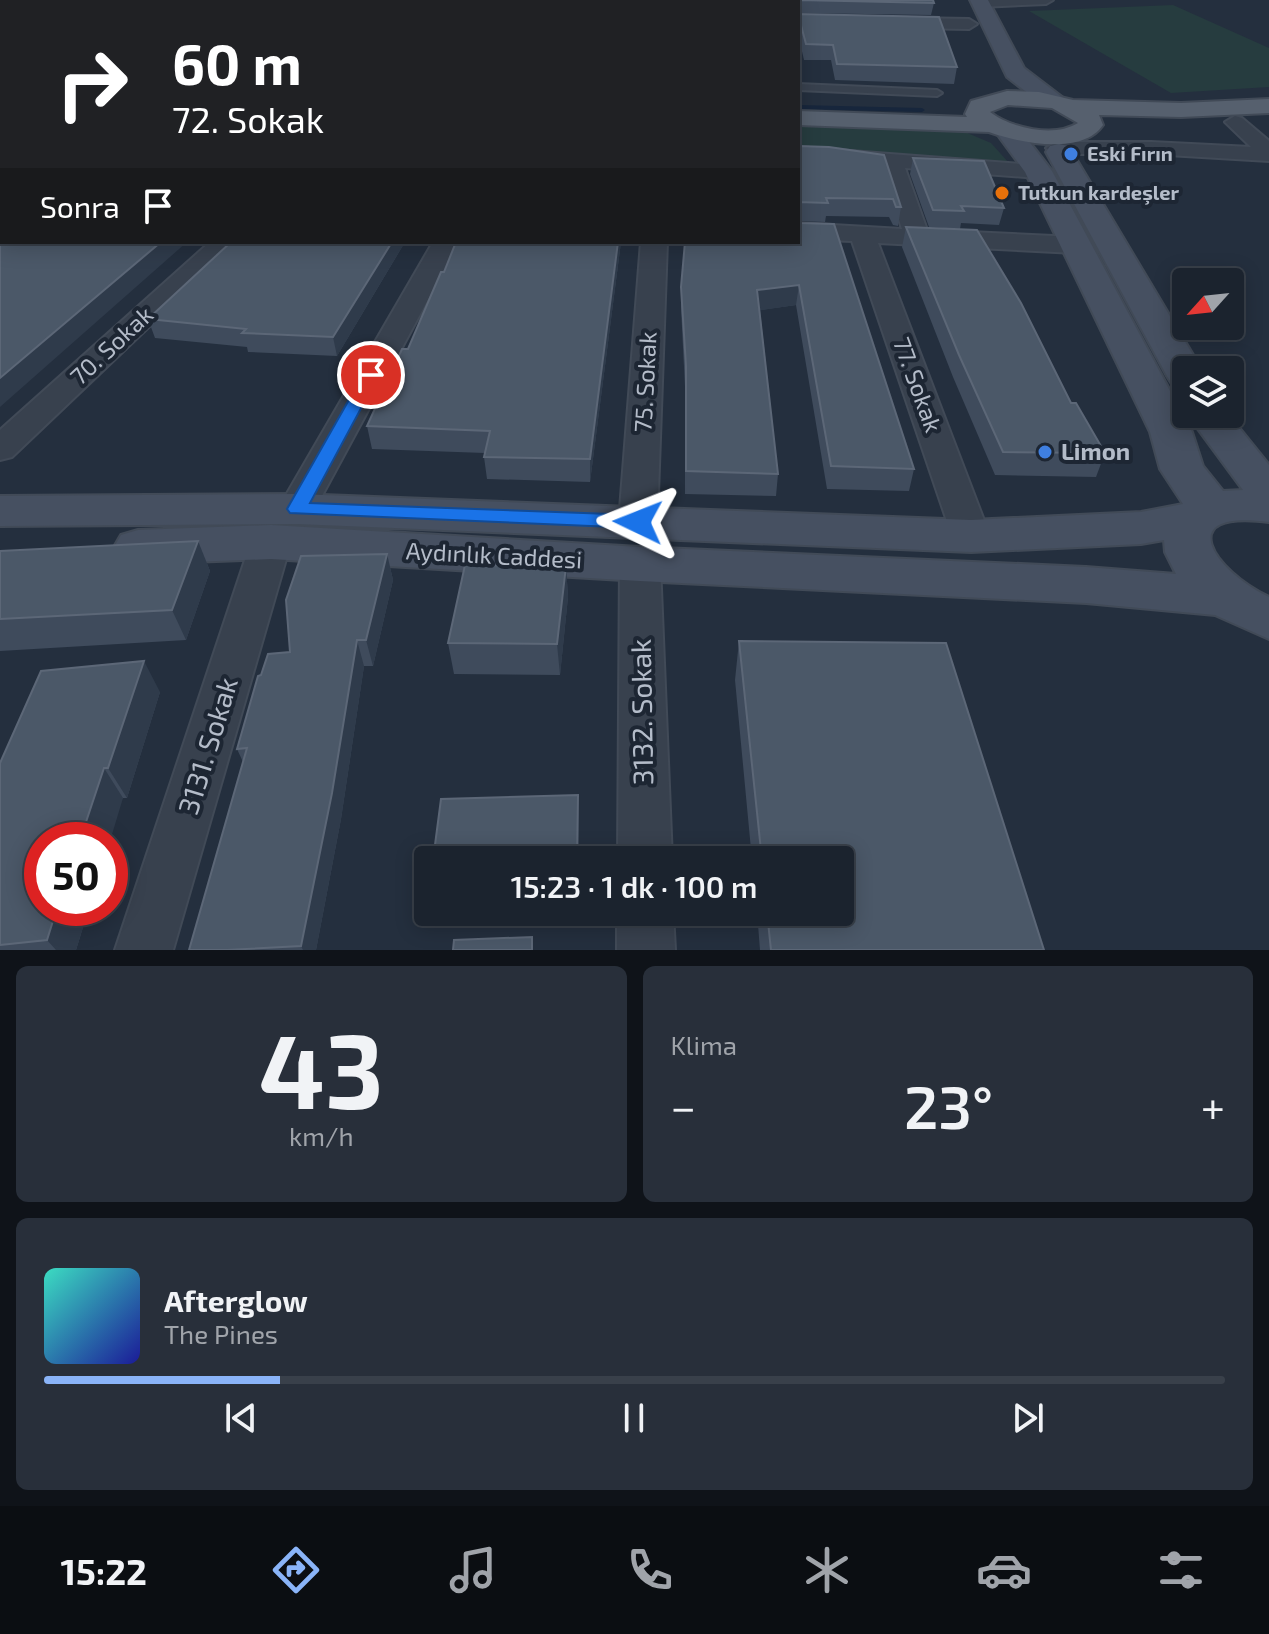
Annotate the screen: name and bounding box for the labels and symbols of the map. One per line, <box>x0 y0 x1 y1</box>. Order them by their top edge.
place label: Eski Fırın <box>1087 141 1173 165</box>
marker: Eski Fırın <box>1062 145 1080 163</box>
place label: Tutkun kardeşler <box>1018 180 1180 205</box>
marker: Tutkun kardeşler <box>993 184 1011 202</box>
north arrow <box>1172 268 1244 340</box>
street label: 70. Sokak <box>64 299 158 390</box>
street label: 75. Sokak <box>627 331 662 433</box>
street label: 77. Sokak <box>888 333 949 436</box>
pin <box>337 341 405 409</box>
place label: Limon <box>1061 436 1130 465</box>
marker: Limon <box>1036 443 1054 461</box>
position arrow <box>596 480 680 564</box>
street label: Aydınlık Caddesi <box>405 535 583 574</box>
street label: 3132. Sokak <box>623 639 659 785</box>
street label: 3131. Sokak <box>170 673 244 818</box>
speed limit sign: 50 <box>24 822 128 926</box>

